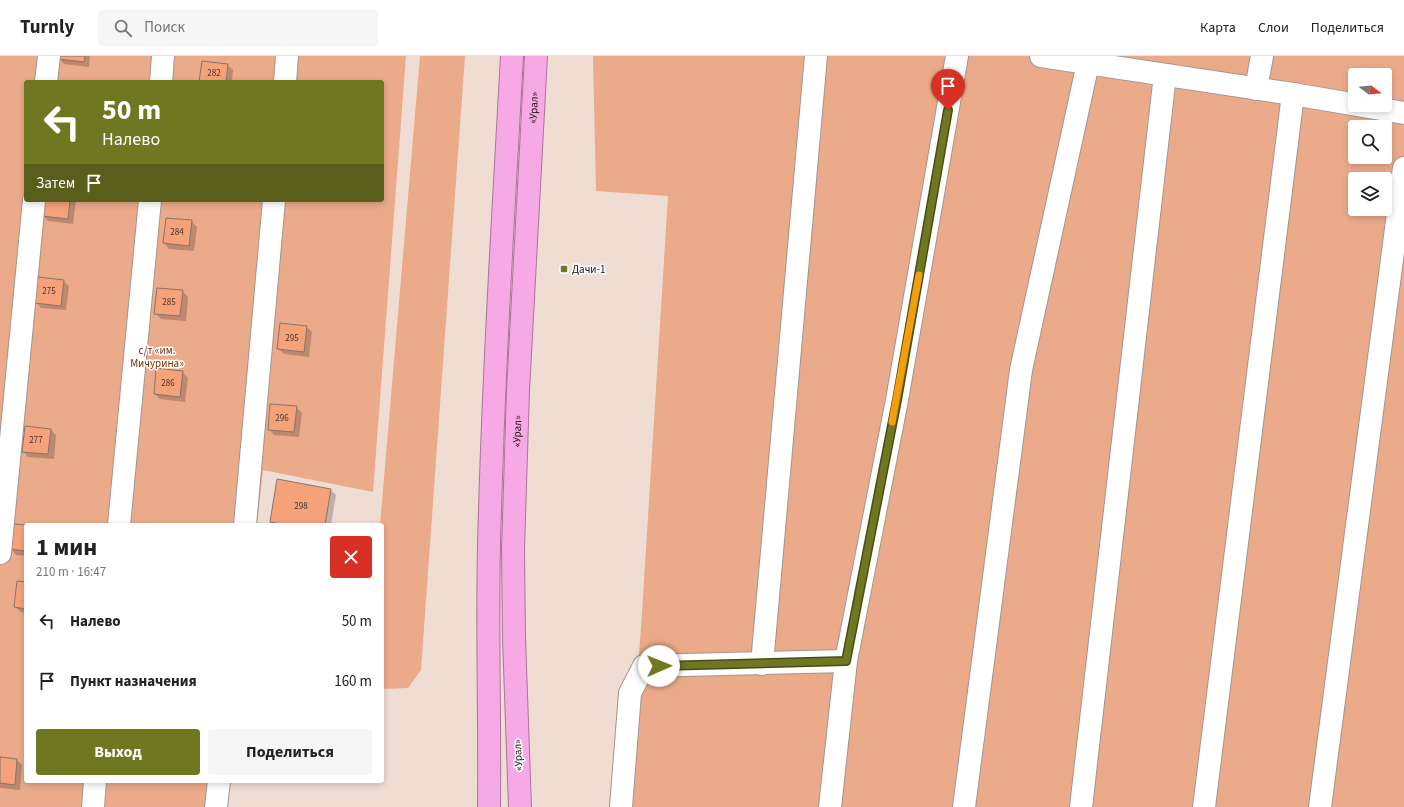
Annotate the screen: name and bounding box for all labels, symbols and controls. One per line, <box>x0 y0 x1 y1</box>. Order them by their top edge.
search box <box>98 10 378 46</box>
text: Turnly <box>20 14 74 41</box>
icon: search <box>112 17 134 39</box>
text: Поиск <box>144 17 185 38</box>
text: Карта <box>1200 18 1236 38</box>
text: Слои <box>1258 18 1289 38</box>
text: Поделиться <box>1311 18 1384 38</box>
house number: 282 <box>207 67 221 80</box>
north arrow <box>1348 68 1392 112</box>
map controls <box>1348 68 1392 216</box>
pin <box>931 69 965 110</box>
icon: arrive <box>937 75 959 97</box>
text: 50 m <box>102 90 161 130</box>
street label: «Урал» <box>525 91 542 124</box>
icon: left <box>36 96 88 148</box>
button: search <box>1348 120 1392 164</box>
text: Налево <box>102 127 160 152</box>
icon: arrive <box>83 172 105 194</box>
button: layers <box>1348 172 1392 216</box>
text: Затем <box>36 173 75 194</box>
house number: 284 <box>170 226 184 239</box>
place label: Дачи-1 <box>572 262 605 277</box>
marker: Дачи-1 <box>559 264 569 274</box>
house number: 275 <box>42 285 56 298</box>
house number: 285 <box>162 296 176 309</box>
house number: 295 <box>285 332 299 345</box>
park label: с/т «им. Мичурина» <box>130 343 184 371</box>
house number: 286 <box>161 377 175 390</box>
house number: 296 <box>275 412 289 425</box>
street label: «Урал» <box>509 415 525 447</box>
house number: 277 <box>29 434 43 447</box>
house number: 298 <box>294 500 308 513</box>
text: 1 мин <box>36 530 97 565</box>
button: close <box>330 536 372 578</box>
text: 210 m · 16:47 <box>36 563 106 581</box>
icon: left <box>36 610 58 632</box>
text: Налево <box>70 611 121 632</box>
text: 50 m <box>342 611 372 632</box>
position arrow <box>638 645 680 687</box>
icon: arrive <box>36 670 58 692</box>
text: Пункт назначения <box>70 671 197 692</box>
text: 160 m <box>334 671 372 692</box>
button: Выход <box>36 729 200 775</box>
button: Поделиться <box>208 729 372 775</box>
street label: «Урал» <box>510 738 526 771</box>

